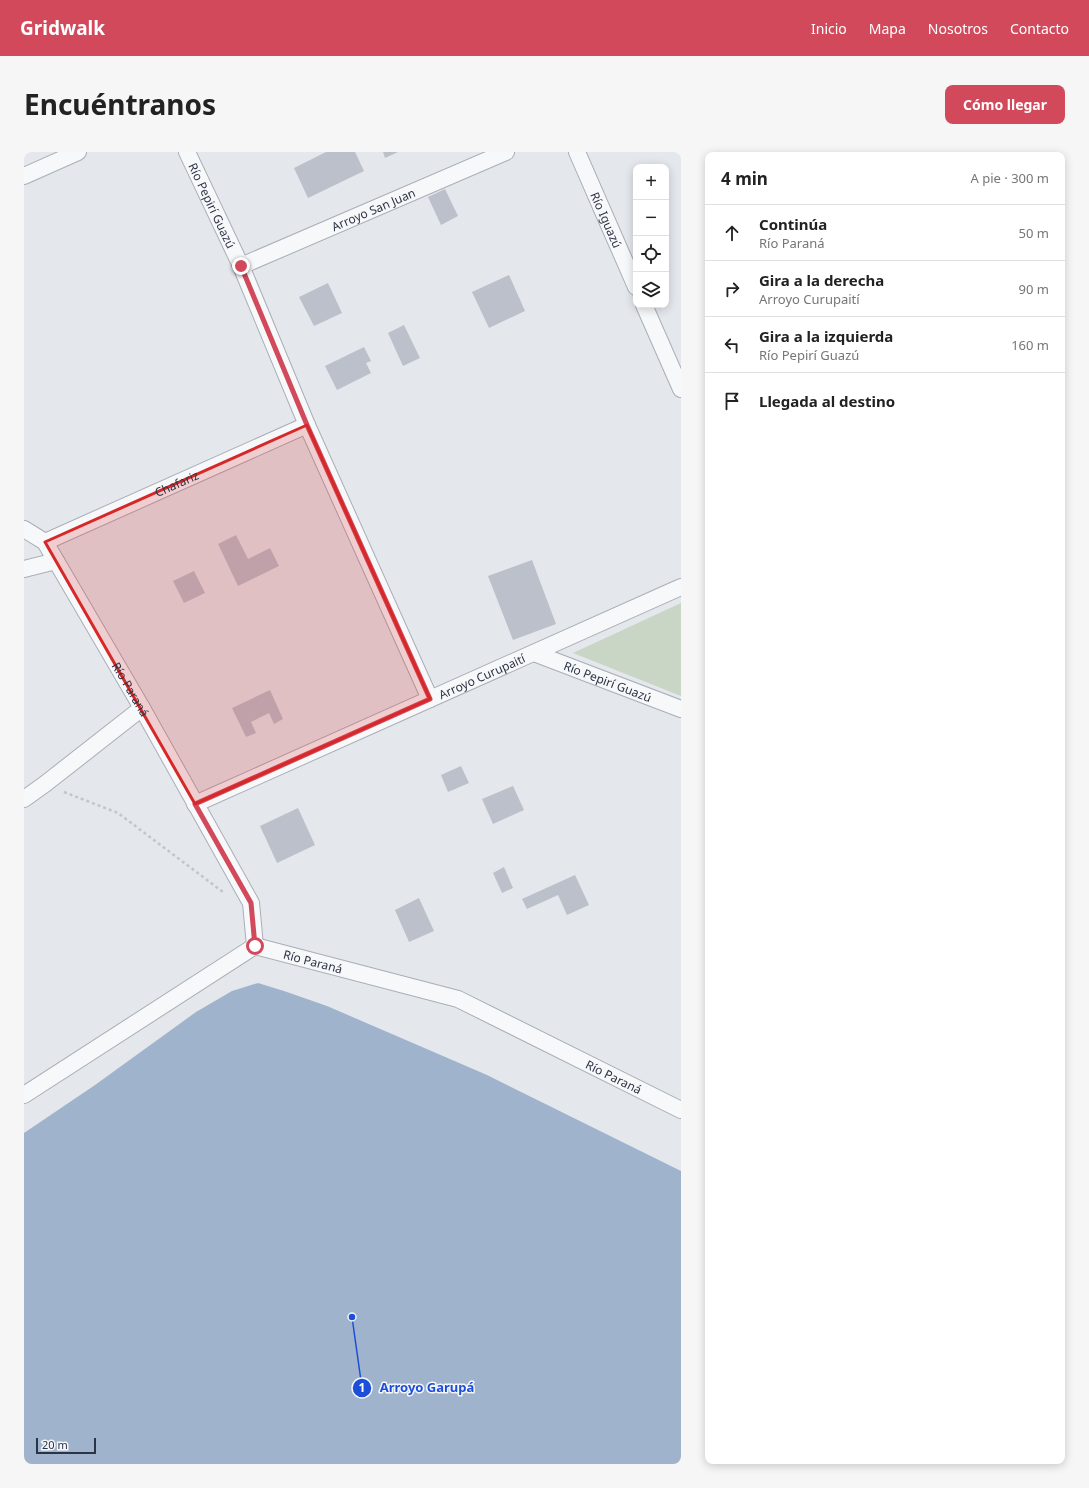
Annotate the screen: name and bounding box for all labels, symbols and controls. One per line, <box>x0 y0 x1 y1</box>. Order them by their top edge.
text: Gridwalk <box>20 15 105 41</box>
text: Inicio <box>811 19 847 38</box>
text: Mapa <box>869 19 906 38</box>
text: Nosotros <box>928 19 988 38</box>
text: Contacto <box>1010 19 1069 38</box>
text: Encuéntranos <box>24 85 216 123</box>
button: Cómo llegar <box>945 85 1065 124</box>
street label: Río Pepirí Guazú <box>185 160 240 251</box>
map controls <box>633 164 669 308</box>
button: + <box>633 164 669 200</box>
text: 4 min <box>721 167 768 190</box>
text: A pie · 300 m <box>971 169 1049 187</box>
street label: Arroyo San Juan <box>329 184 418 235</box>
street label: Río Iguazú <box>587 189 626 251</box>
button: − <box>633 200 669 236</box>
text: Continúa <box>759 214 827 234</box>
icon: ahead <box>721 222 743 244</box>
text: 50 m <box>1019 224 1049 242</box>
text: Río Paraná <box>759 234 825 252</box>
button: locate <box>633 236 669 272</box>
route end <box>232 257 250 275</box>
text: Gira a la derecha <box>759 270 884 290</box>
button: layers <box>633 272 669 308</box>
icon: right <box>721 278 743 300</box>
text: 90 m <box>1019 280 1049 298</box>
text: Arroyo Curupaití <box>759 290 860 308</box>
text: Gira a la izquierda <box>759 326 893 346</box>
icon: left <box>721 334 743 356</box>
text: 160 m <box>1011 336 1049 354</box>
text: Río Pepirí Guazú <box>759 346 859 364</box>
icon: arrive <box>721 390 743 412</box>
text: Llegada al destino <box>759 391 895 411</box>
street label: Chafariz <box>152 466 201 500</box>
street label: Arroyo Curupaití <box>436 649 528 703</box>
street label: Río Pepirí Guazú <box>561 657 654 706</box>
street label: Río Paraná <box>108 659 153 719</box>
route start <box>246 937 264 955</box>
street label: Río Paraná <box>282 945 345 977</box>
street label: Río Paraná <box>583 1056 645 1098</box>
callout: Arroyo Garupá <box>352 1375 483 1400</box>
text: Arroyo Garupá <box>380 1378 474 1396</box>
text: 1 <box>359 1379 365 1396</box>
scale bar <box>36 1436 96 1455</box>
text: 20 m <box>42 1437 68 1452</box>

